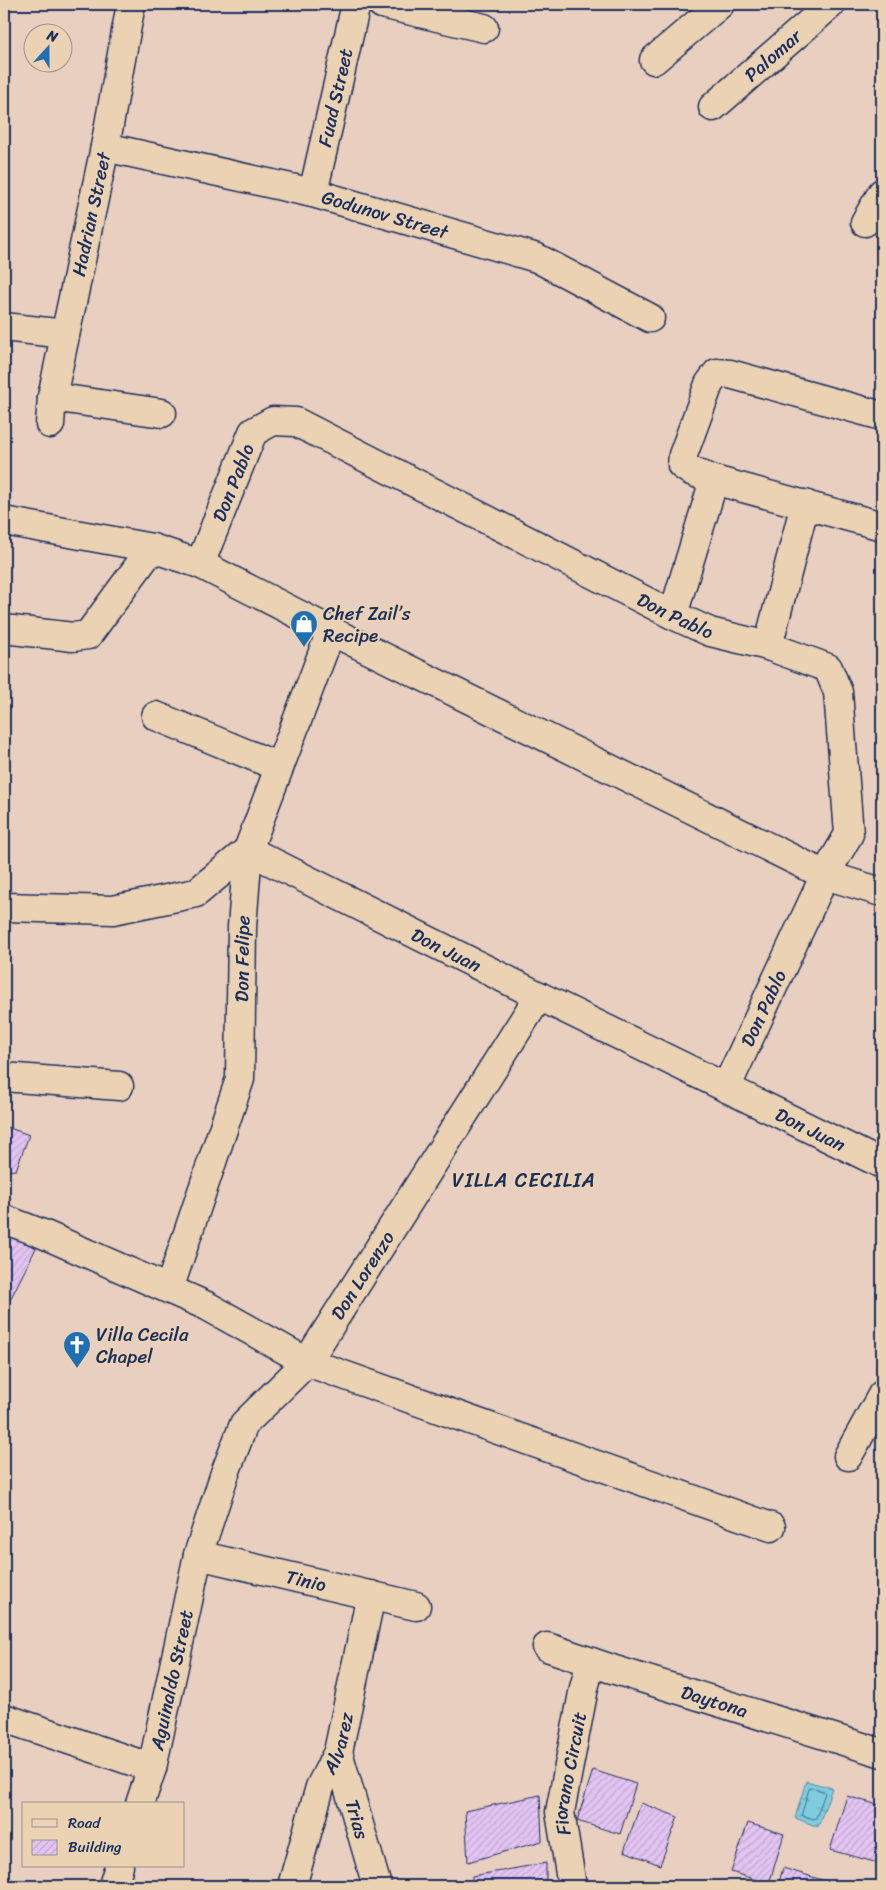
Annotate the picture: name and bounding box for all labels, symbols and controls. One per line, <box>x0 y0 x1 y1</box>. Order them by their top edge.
street label: Palomar <box>736 20 810 90</box>
north arrow <box>22 22 72 72</box>
text: N <box>43 23 62 50</box>
street label: Fuad Street <box>308 45 362 150</box>
street label: Hadrian Street <box>62 148 121 279</box>
street label: Godunov Street <box>318 180 453 249</box>
street label: Don Pablo <box>203 438 264 527</box>
street label: Don Pablo <box>631 583 719 649</box>
place label: Chef Zail’s Recipe <box>323 597 411 652</box>
shop icon: Chef Zail’s Recipe <box>289 609 319 648</box>
street label: Don Felipe <box>225 914 260 1002</box>
street label: Don Juan <box>405 918 487 982</box>
street label: Don Pablo <box>731 964 796 1052</box>
street label: Don Juan <box>769 1098 851 1161</box>
district label: VILLA CECILIA <box>452 1163 596 1198</box>
street label: Don Lorenzo <box>322 1224 404 1327</box>
place label: Villa Cecila Chapel <box>96 1318 189 1373</box>
church icon: Villa Cecila Chapel <box>62 1330 92 1369</box>
street label: Tinio <box>282 1560 330 1601</box>
street label: Aguinaldo Street <box>140 1607 203 1754</box>
street label: Daytona <box>677 1675 752 1727</box>
street label: Alvarez <box>313 1708 363 1781</box>
street label: Fiorano Circuit <box>544 1709 596 1838</box>
street label: Trias <box>336 1795 379 1844</box>
legend <box>22 1802 185 1868</box>
text: Road <box>68 1810 101 1836</box>
text: Building <box>68 1834 122 1860</box>

